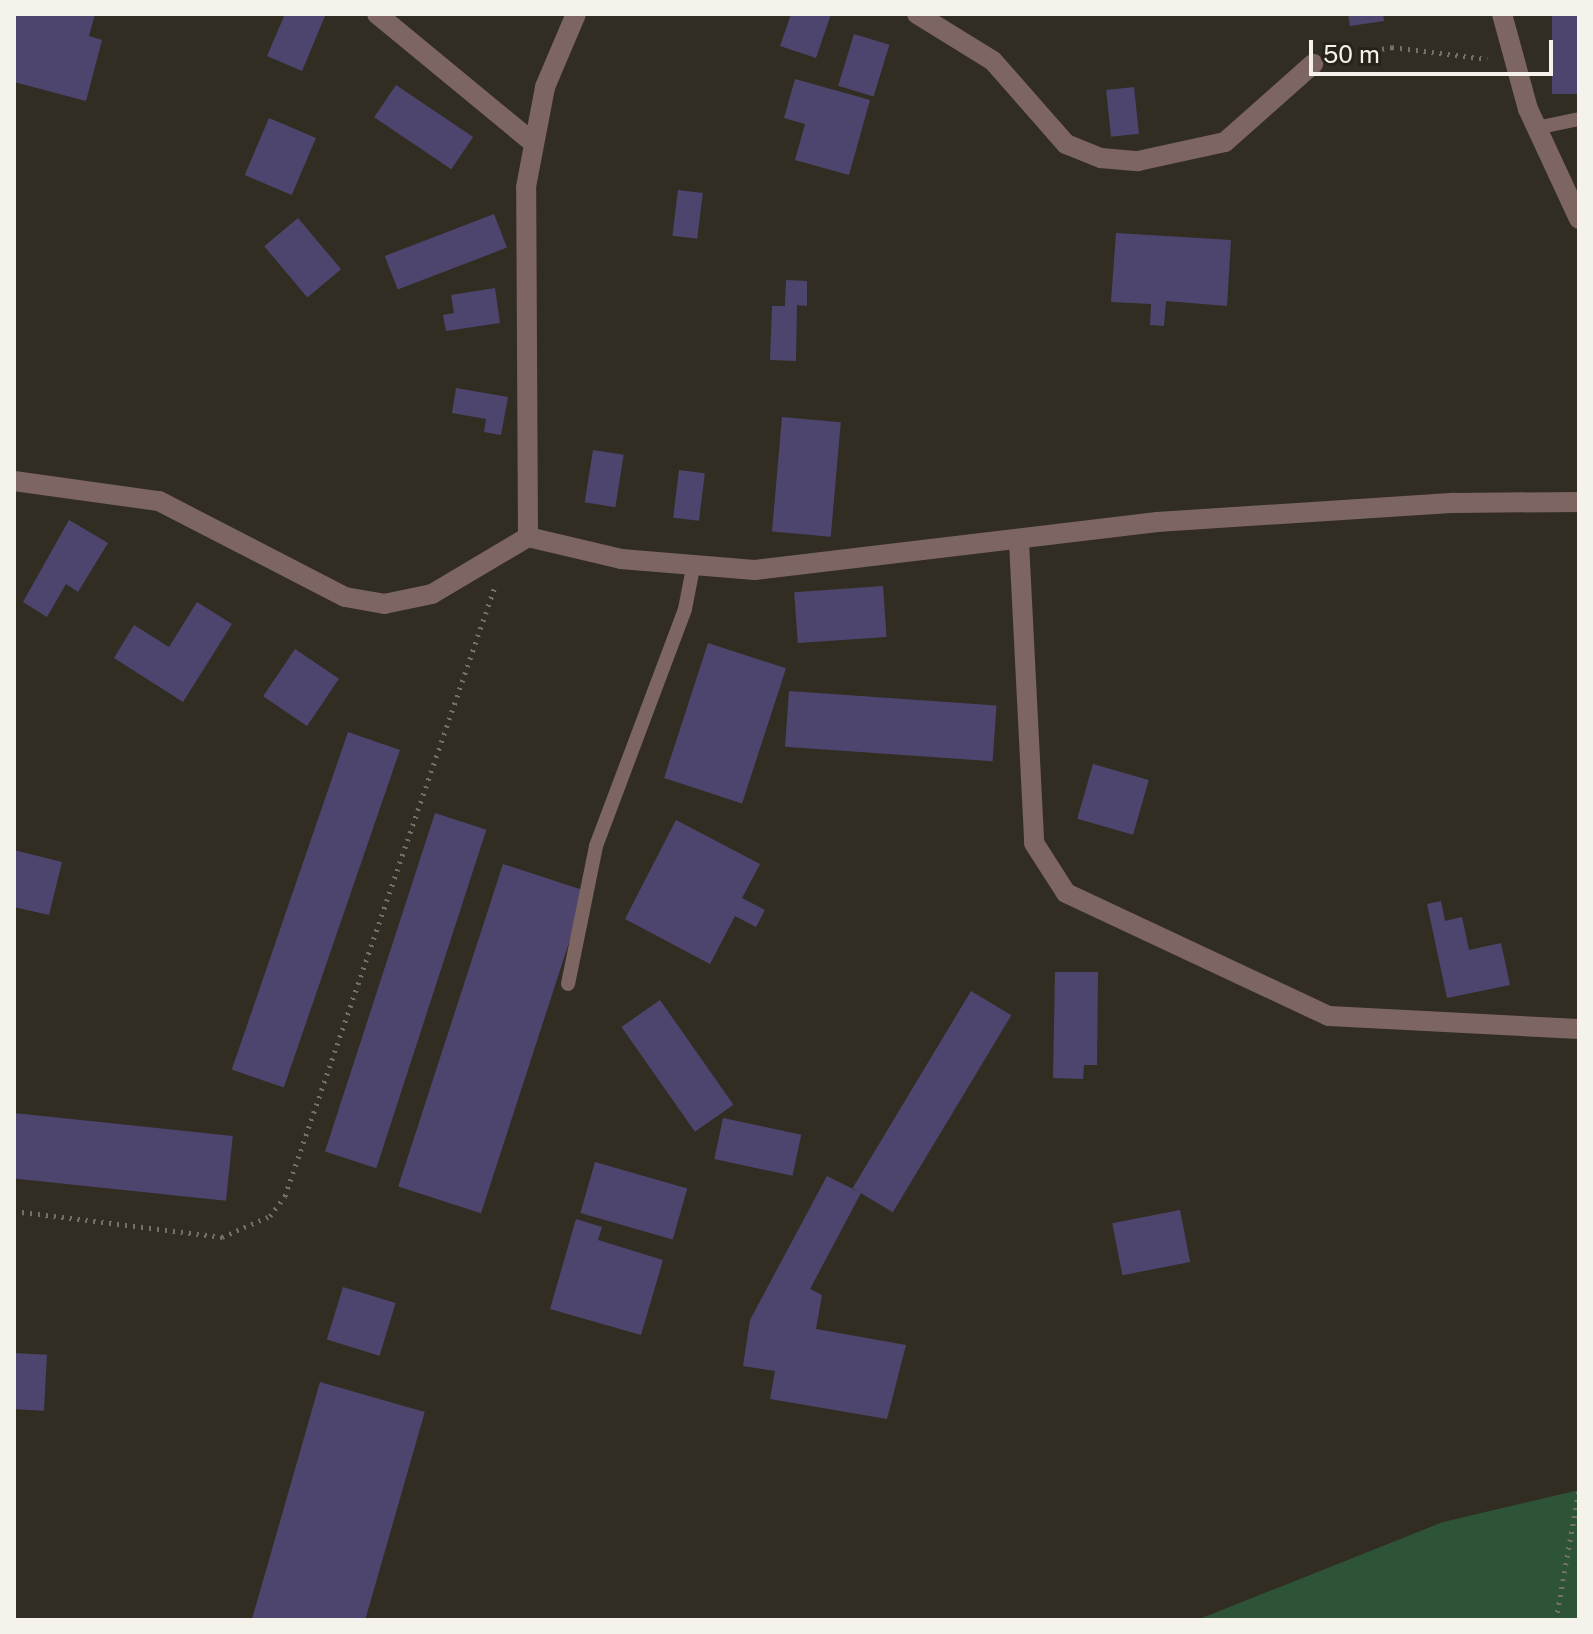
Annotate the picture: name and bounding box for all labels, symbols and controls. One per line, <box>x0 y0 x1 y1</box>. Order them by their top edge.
scale bar <box>1313 24 1557 74</box>
text: 50 m <box>1323 40 1380 68</box>

